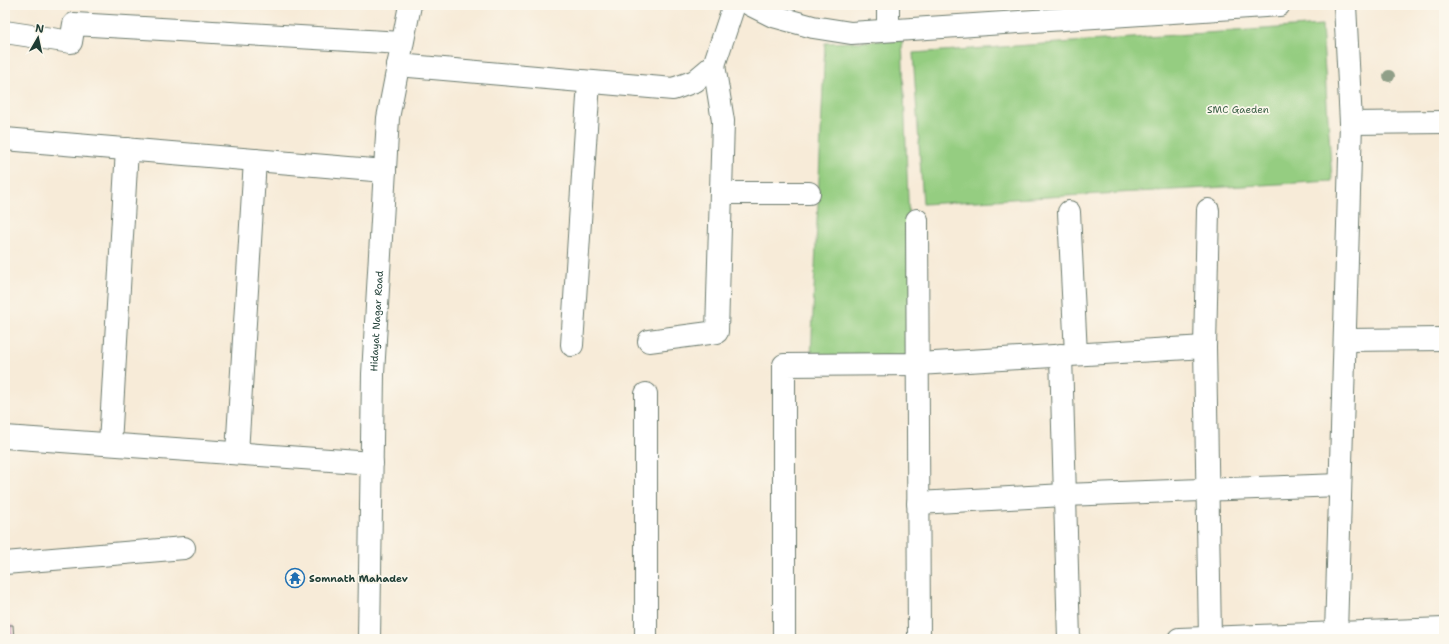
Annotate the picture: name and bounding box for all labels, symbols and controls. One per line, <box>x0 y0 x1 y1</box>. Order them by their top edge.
north arrow <box>18 18 58 58</box>
text: N <box>34 21 45 37</box>
park label: SMC Gaeden <box>1207 103 1269 116</box>
street label: Hidayat Nagar Road <box>367 270 386 372</box>
temple icon: Somnath Mahadev <box>284 567 306 589</box>
place label: Somnath Mahadev <box>309 572 408 585</box>

